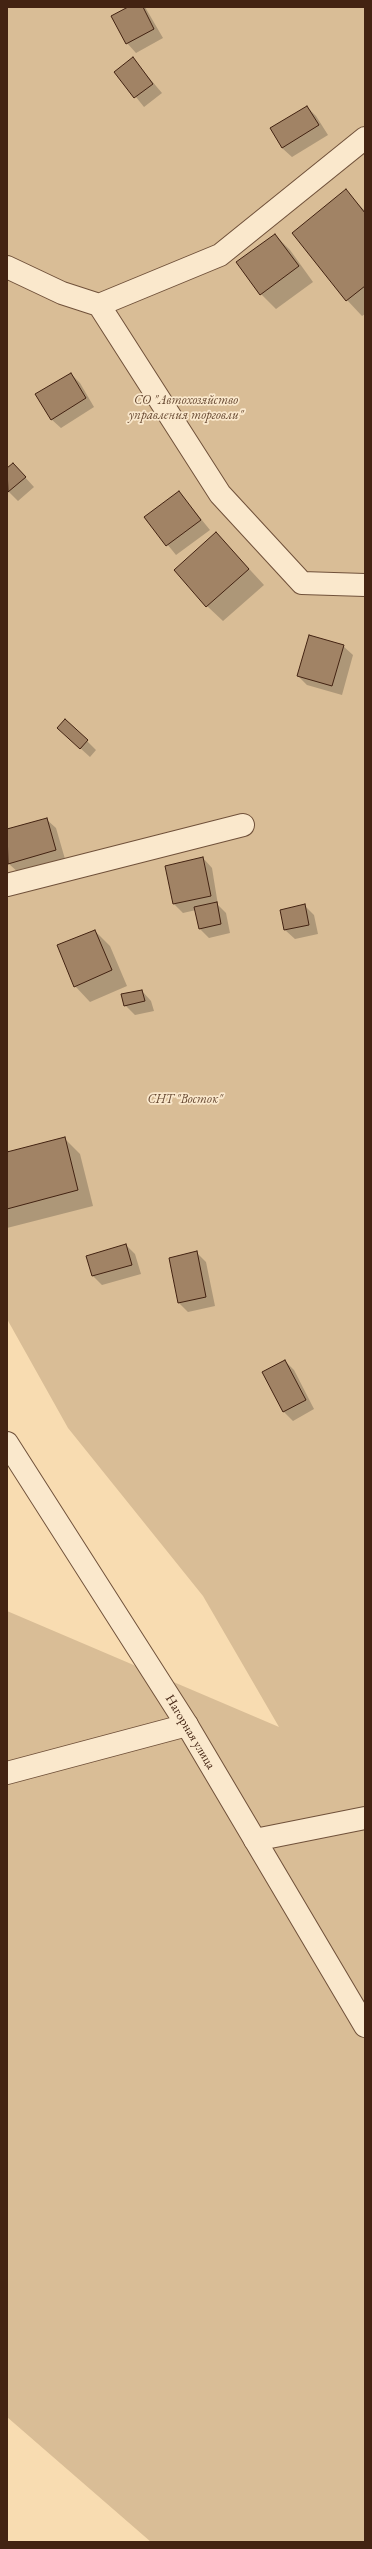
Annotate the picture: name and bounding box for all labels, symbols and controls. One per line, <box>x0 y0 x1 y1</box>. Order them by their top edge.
park label: СО "Автохозяйство управления торговли" <box>129 392 243 423</box>
park label: СНТ "Восток" <box>147 1091 223 1107</box>
street label: Нагорная улица <box>162 1692 218 1772</box>

